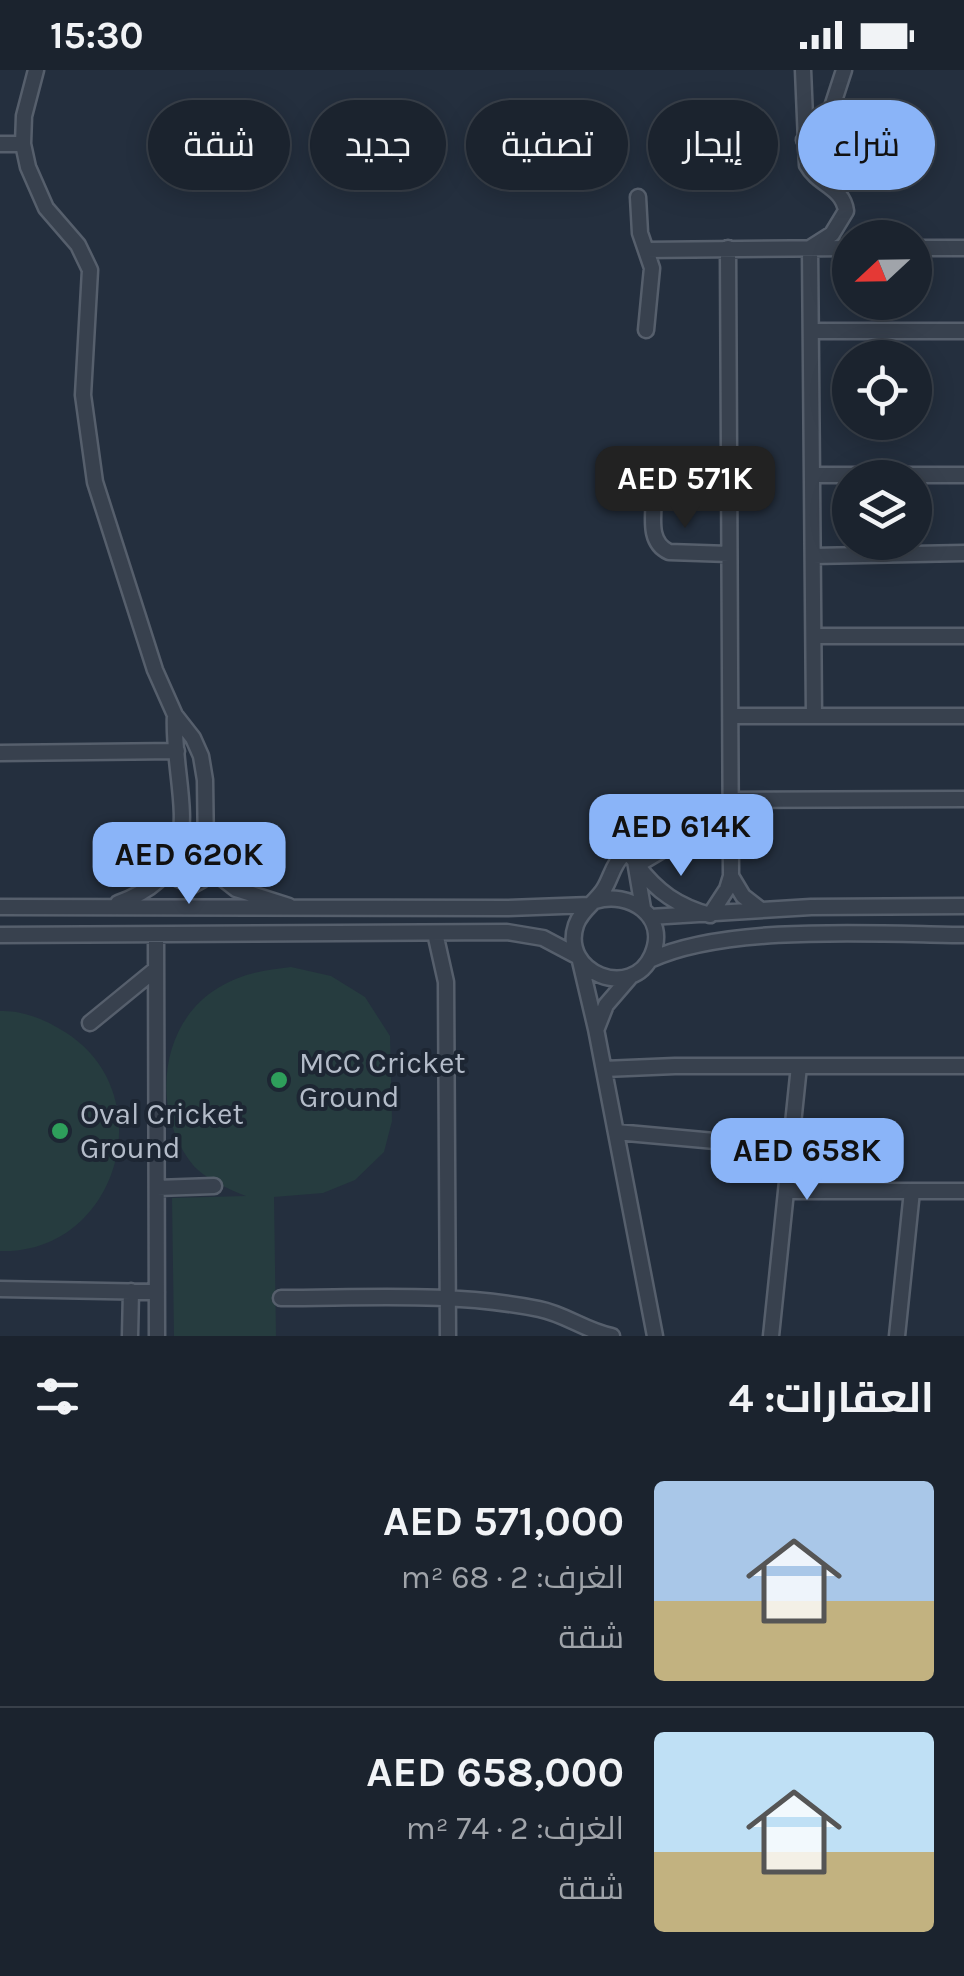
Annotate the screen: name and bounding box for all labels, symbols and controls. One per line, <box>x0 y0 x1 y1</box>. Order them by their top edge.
text: 15:30 <box>50 13 144 58</box>
chip: شقة <box>148 100 290 190</box>
chip: جديد <box>310 100 446 190</box>
chip: تصفية <box>466 100 628 190</box>
chip: إيجار <box>648 100 778 190</box>
chip: شراء <box>798 100 935 190</box>
north arrow <box>832 220 932 320</box>
map controls <box>832 220 932 560</box>
button: locate <box>832 340 932 440</box>
pin: AED 571K <box>582 446 788 531</box>
text: AED 571K <box>617 460 753 497</box>
button: layers <box>832 460 932 560</box>
pin: AED 614K <box>578 794 784 879</box>
text: AED 614K <box>611 808 751 845</box>
pin: AED 620K <box>86 822 292 907</box>
text: AED 620K <box>115 836 263 873</box>
place label: MCC Cricket Ground <box>299 1045 466 1115</box>
marker: MCC Cricket Ground <box>268 1069 290 1091</box>
place label: Oval Cricket Ground <box>80 1096 244 1166</box>
pin: AED 658K <box>704 1118 910 1203</box>
marker: Oval Cricket Ground <box>49 1120 71 1142</box>
text: AED 658K <box>733 1132 881 1169</box>
icon: filters <box>30 1369 85 1424</box>
text: العقارات: 4 <box>729 1373 934 1423</box>
text: AED 571,000 <box>383 1496 624 1546</box>
icon: home <box>734 1521 854 1641</box>
text: الغرف: 2 · 68 m² <box>401 1559 624 1596</box>
text: شقة <box>559 1619 624 1656</box>
text: AED 658,000 <box>366 1747 624 1797</box>
icon: home <box>734 1772 854 1892</box>
text: الغرف: 2 · 74 m² <box>406 1810 624 1847</box>
text: شقة <box>559 1870 624 1907</box>

